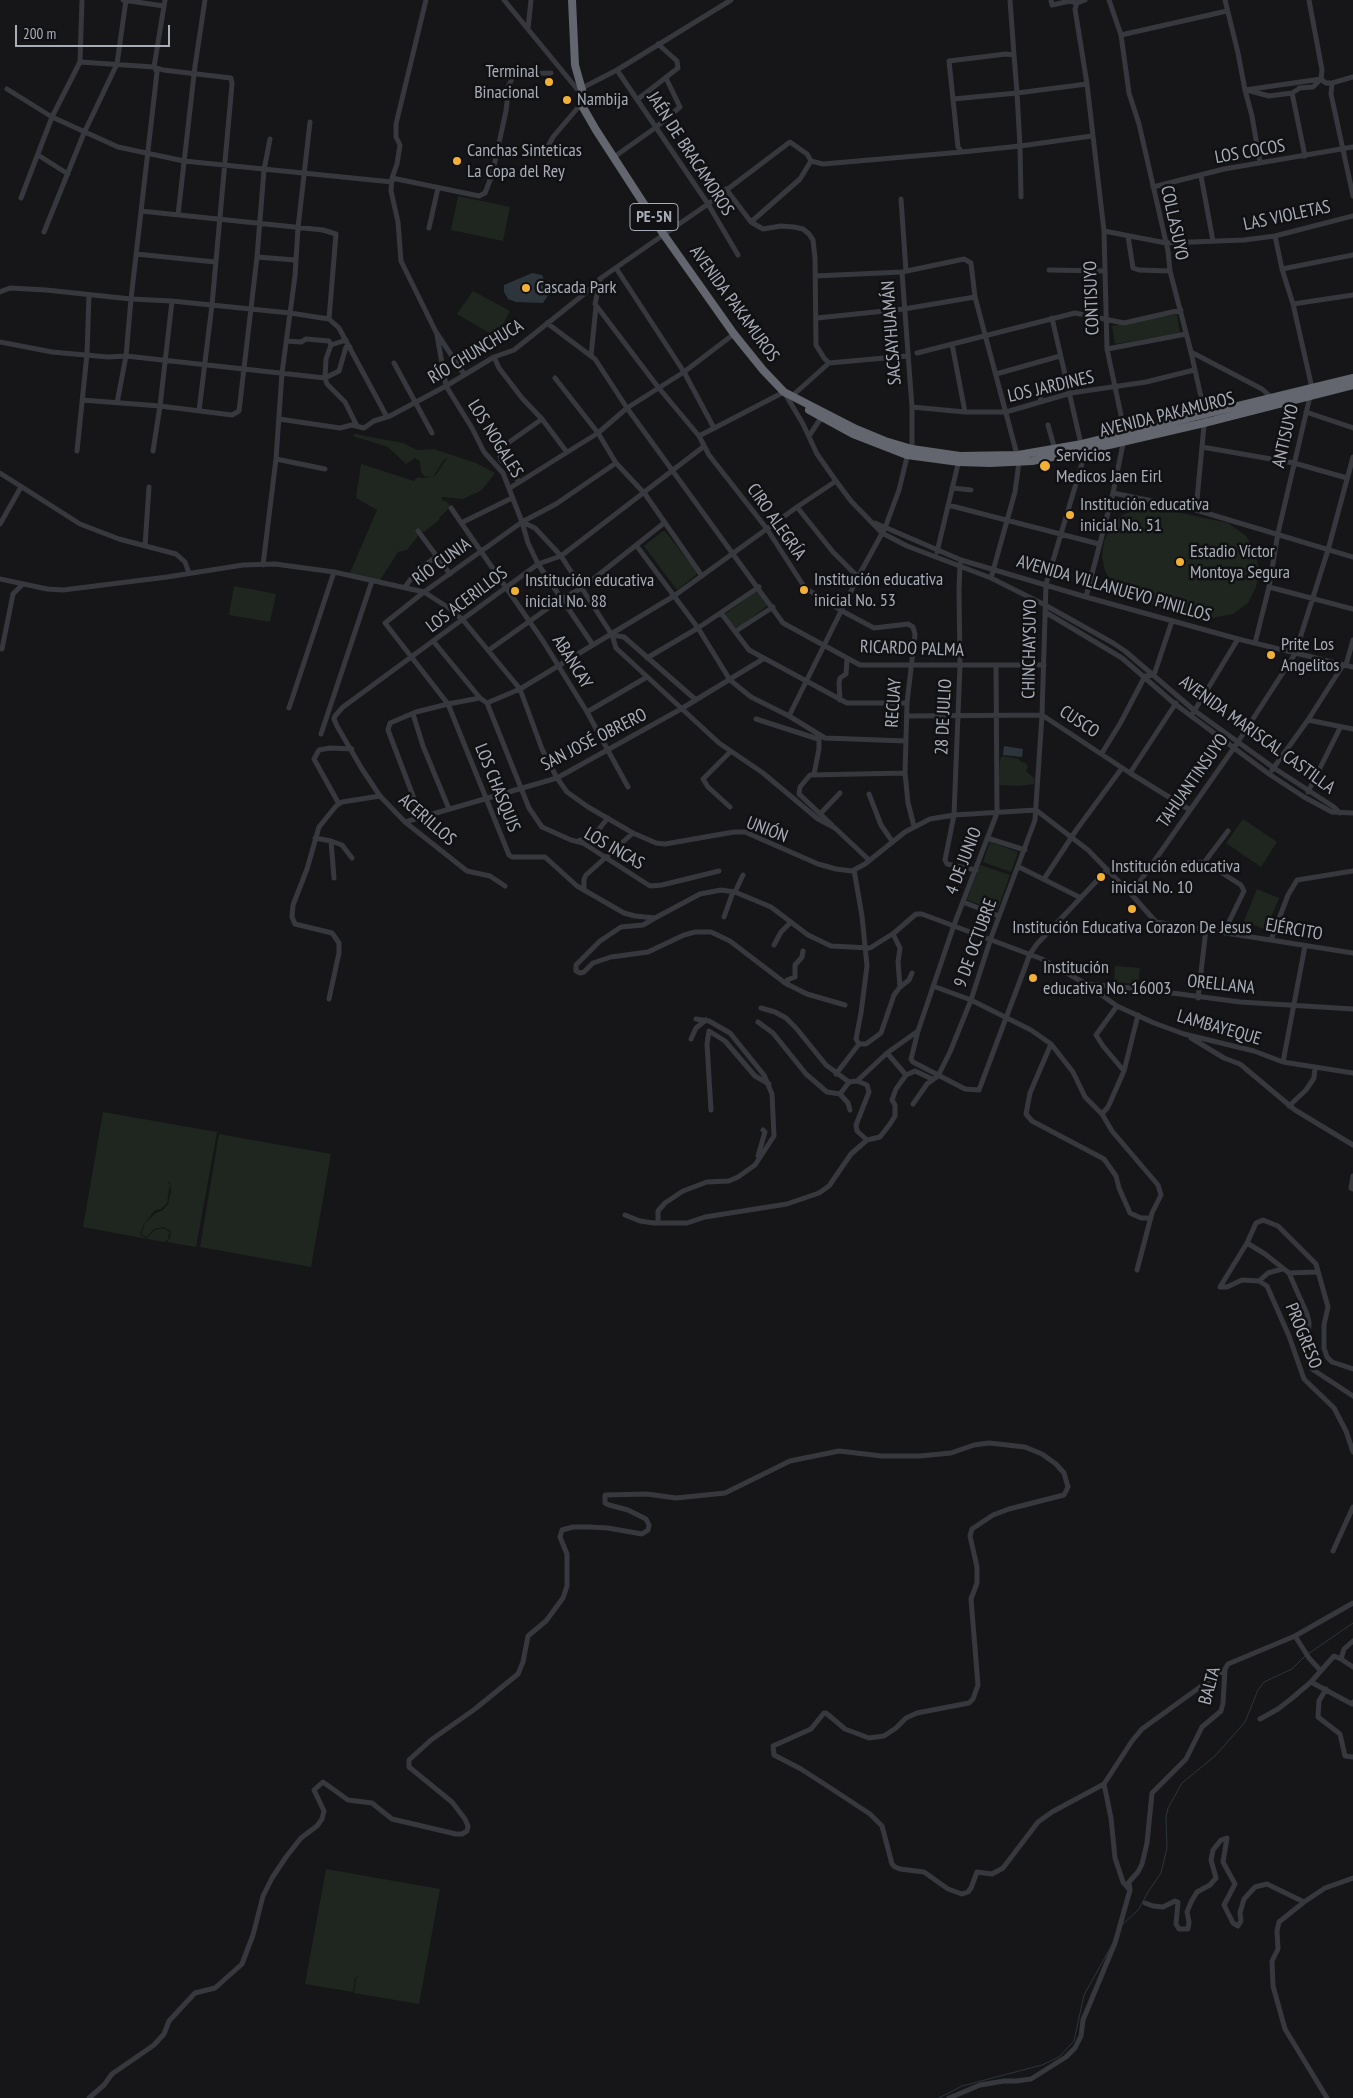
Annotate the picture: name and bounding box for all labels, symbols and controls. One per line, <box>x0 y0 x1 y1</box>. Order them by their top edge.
scale bar <box>18 15 172 47</box>
text: 200 m <box>23 24 56 43</box>
place label: Terminal Binacional <box>474 61 539 104</box>
marker: Terminal Binacional <box>543 76 555 88</box>
street label: JAÉN DE BRACAMOROS <box>642 88 738 220</box>
place label: Nambija <box>577 89 628 111</box>
marker: Nambija <box>561 94 573 106</box>
street label: LOS COCOS <box>1213 135 1287 169</box>
place label: Canchas Sinteticas La Copa del Rey <box>467 140 582 182</box>
marker: Canchas Sinteticas La Copa del Rey <box>451 155 463 167</box>
street label: COLLASUYO <box>1156 184 1192 262</box>
street label: LAS VIOLETAS <box>1241 196 1333 236</box>
road number: PE-5N <box>630 203 678 230</box>
street label: AVENIDA PAKAMUROS <box>685 242 783 366</box>
street label: CONTISUYO <box>1080 261 1104 335</box>
place label: Cascada Park <box>536 277 616 299</box>
street label: SACSAYHUAMÁN <box>878 280 906 386</box>
marker: Cascada Park <box>520 282 532 294</box>
street label: RÍO CHUNCHUCA <box>425 315 527 389</box>
street label: LOS JARDINES <box>1006 367 1096 407</box>
street label: AVENIDA PAKAMUROS <box>1097 388 1237 442</box>
street label: LOS NOGALES <box>463 396 527 482</box>
street label: ANTISUYO <box>1268 402 1304 470</box>
place label: Servicios Medicos Jaen Eirl <box>1056 445 1162 488</box>
marker: Servicios Medicos Jaen Eirl <box>1038 459 1052 473</box>
street label: CIRO ALEGRÍA <box>742 480 810 564</box>
place label: Institución educativa inicial No. 51 <box>1080 494 1209 536</box>
marker: Institución educativa inicial No. 51 <box>1064 509 1076 521</box>
street label: RÍO CUNIA <box>409 534 475 590</box>
place label: Estadio Víctor Montoya Segura <box>1190 541 1290 584</box>
street label: AVENIDA VILLANUEVO PINILLOS <box>1014 551 1214 627</box>
marker: Estadio Víctor Montoya Segura <box>1174 556 1186 568</box>
street label: LOS ACERILLOS <box>422 562 512 638</box>
place label: Institución educativa inicial No. 53 <box>814 569 943 612</box>
place label: Institución educativa inicial No. 88 <box>525 570 654 612</box>
marker: Institución educativa inicial No. 53 <box>798 584 810 596</box>
marker: Institución educativa inicial No. 88 <box>509 585 521 597</box>
street label: CHINCHAYSUYO <box>1018 599 1042 699</box>
street label: ABANCAY <box>547 631 597 693</box>
place label: Prite Los Angelitos <box>1281 634 1339 676</box>
street label: RICARDO PALMA <box>860 636 964 662</box>
marker: Prite Los Angelitos <box>1265 649 1277 661</box>
street label: AVENIDA MARISCAL CASTILLA <box>1175 671 1339 799</box>
street label: RECUAY <box>881 677 907 729</box>
street label: 28 DE JULIO <box>931 678 957 756</box>
street label: CUSCO <box>1055 701 1103 743</box>
street label: SAN JOSÉ OBRERO <box>537 704 651 776</box>
street label: TAHUANTINSUYO <box>1153 730 1233 832</box>
street label: LOS CHASQUIS <box>470 741 524 835</box>
street label: ACERILLOS <box>394 789 460 851</box>
street label: UNIÓN <box>743 812 791 848</box>
street label: LOS INCAS <box>580 823 648 875</box>
street label: 4 DE JUNIO <box>941 824 987 898</box>
place label: Institución educativa inicial No. 10 <box>1111 856 1240 899</box>
marker: Institución educativa inicial No. 10 <box>1095 871 1107 883</box>
street label: 9 DE OCTUBRE <box>950 896 1002 990</box>
marker: Institución Educativa Corazon De Jesus <box>1126 903 1138 915</box>
street label: EJÉRCITO <box>1264 914 1324 946</box>
place label: Institución Educativa Corazon De Jesus <box>1012 917 1252 939</box>
place label: Institución educativa No. 16003 <box>1043 957 1171 1000</box>
street label: ORELLANA <box>1186 971 1256 999</box>
marker: Institución educativa No. 16003 <box>1027 972 1039 984</box>
street label: LAMBAYEQUE <box>1174 1006 1264 1050</box>
street label: PROGRESO <box>1280 1300 1326 1372</box>
street label: BALTA <box>1195 1665 1225 1707</box>

